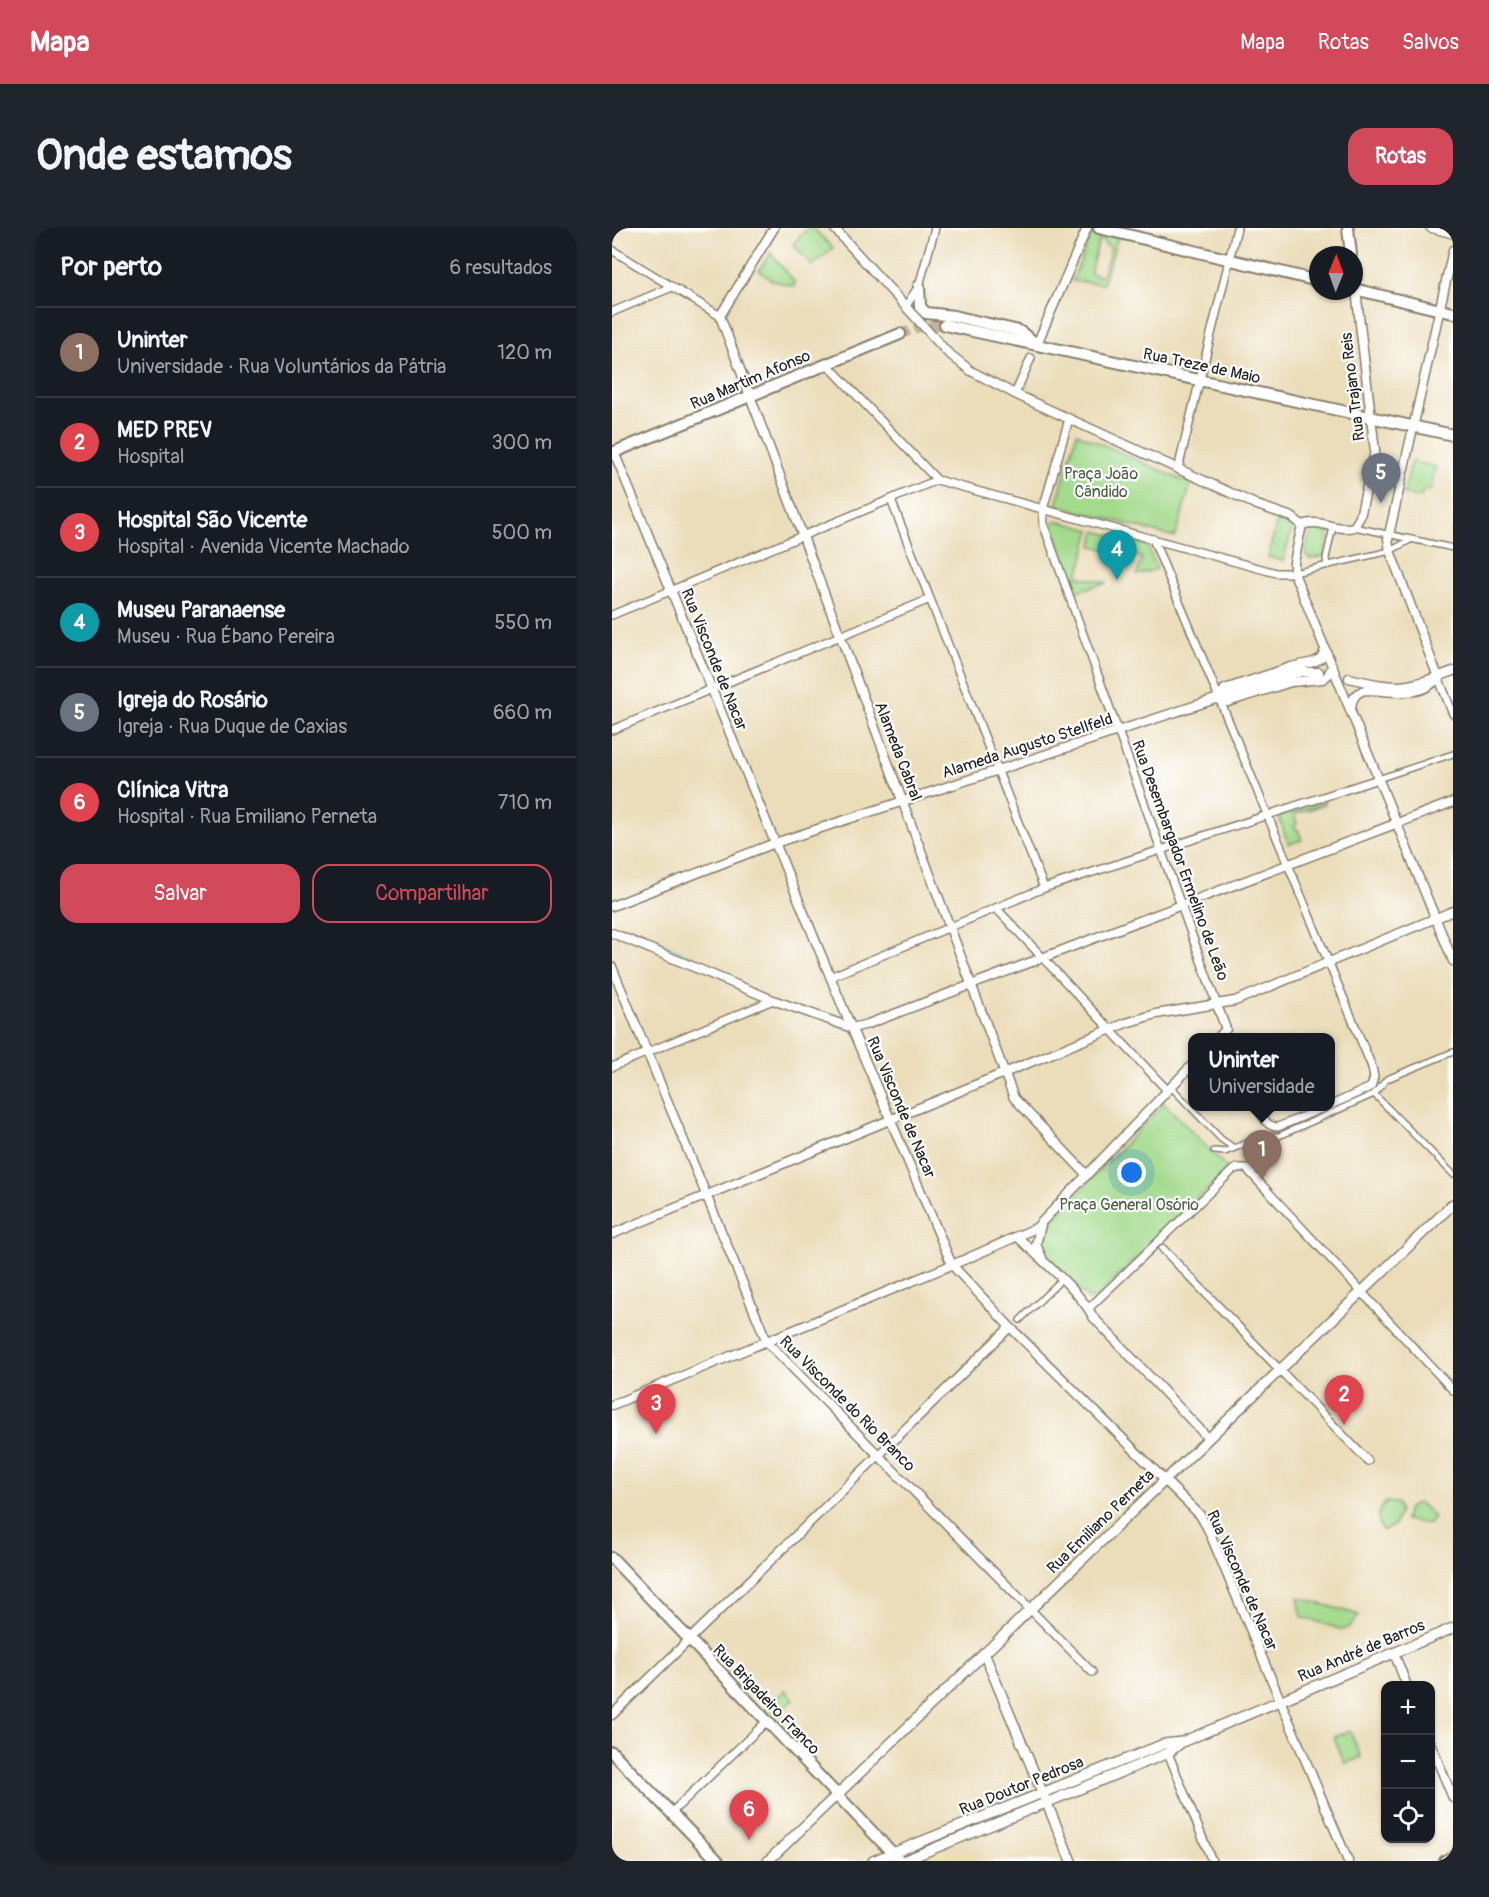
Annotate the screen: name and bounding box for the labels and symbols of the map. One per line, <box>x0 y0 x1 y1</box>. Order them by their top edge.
north arrow <box>1309 246 1363 300</box>
street label: Rua Trajano Reis <box>1336 332 1370 442</box>
street label: Rua Treze de Maio <box>1141 344 1263 388</box>
street label: Rua Martim Afonso <box>687 345 814 414</box>
pin: 5 <box>1362 454 1400 503</box>
park label: Praça João Cândido <box>1064 464 1138 502</box>
pin: 4 <box>1098 530 1136 580</box>
street label: Rua Visconde de Nacar <box>676 585 752 734</box>
street label: Alameda Cabral <box>870 699 926 804</box>
street label: Alameda Augusto Stellfeld <box>939 709 1115 783</box>
street label: Rua Desembargador Ermelino de Leão <box>1127 737 1233 984</box>
street label: Rua Visconde de Nacar <box>862 1034 940 1181</box>
pin: 1 <box>1242 1130 1282 1180</box>
your location <box>1117 1158 1146 1187</box>
park label: Praça General Osório <box>1059 1195 1199 1215</box>
street label: Rua Visconde do Rio Branco <box>775 1332 920 1476</box>
pin: 2 <box>1324 1376 1364 1425</box>
pin: 3 <box>636 1384 675 1434</box>
street label: Rua Emiliano Perneta <box>1043 1465 1159 1578</box>
street label: Rua Visconde de Nacar <box>1202 1507 1282 1654</box>
street label: Rua André de Barros <box>1295 1615 1428 1687</box>
street label: Rua Brigadeiro Franco <box>709 1640 824 1759</box>
street label: Rua Doutor Pedrosa <box>956 1752 1086 1820</box>
pin: 6 <box>730 1790 768 1840</box>

